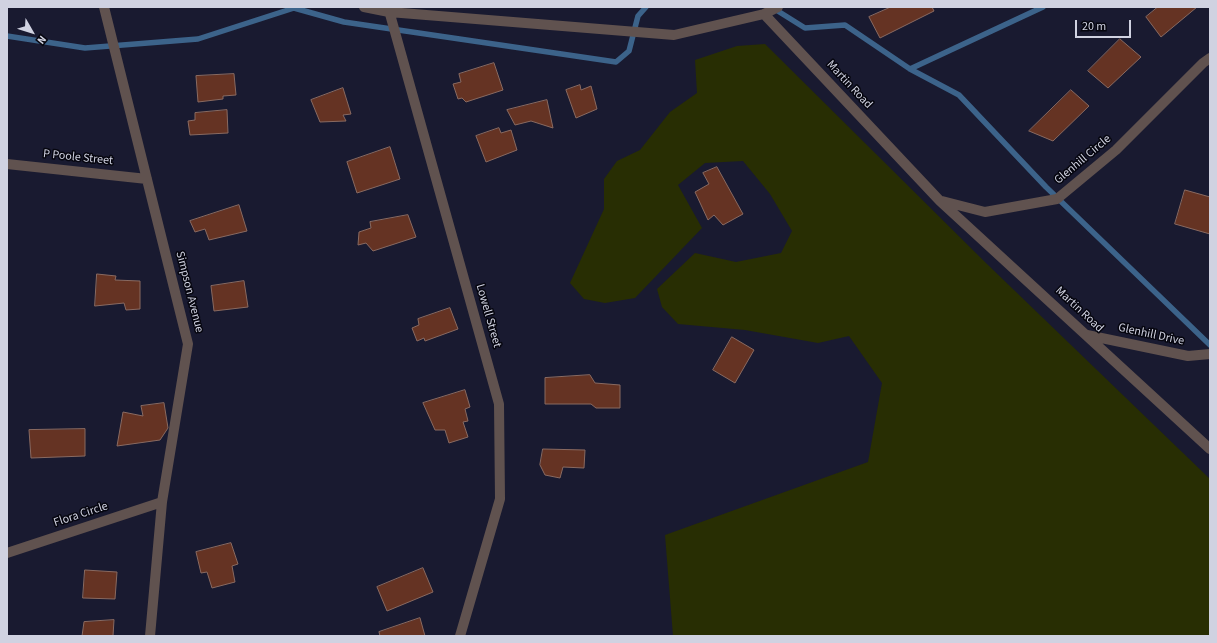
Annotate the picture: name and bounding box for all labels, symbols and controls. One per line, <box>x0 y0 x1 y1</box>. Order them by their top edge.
north arrow <box>12 12 52 52</box>
scale bar <box>1077 12 1133 38</box>
text: 20 m <box>1082 18 1106 35</box>
text: N <box>34 32 50 47</box>
street label: Martin Road <box>823 58 875 112</box>
street label: Glenhill Circle <box>1052 132 1114 188</box>
street label: P Poole Street <box>42 147 114 169</box>
street label: Simpson Avenue <box>172 250 206 334</box>
street label: Lowell Street <box>472 283 504 349</box>
street label: Martin Road <box>1052 284 1106 336</box>
street label: Glenhill Drive <box>1117 321 1185 349</box>
street label: Flora Circle <box>52 499 110 531</box>

